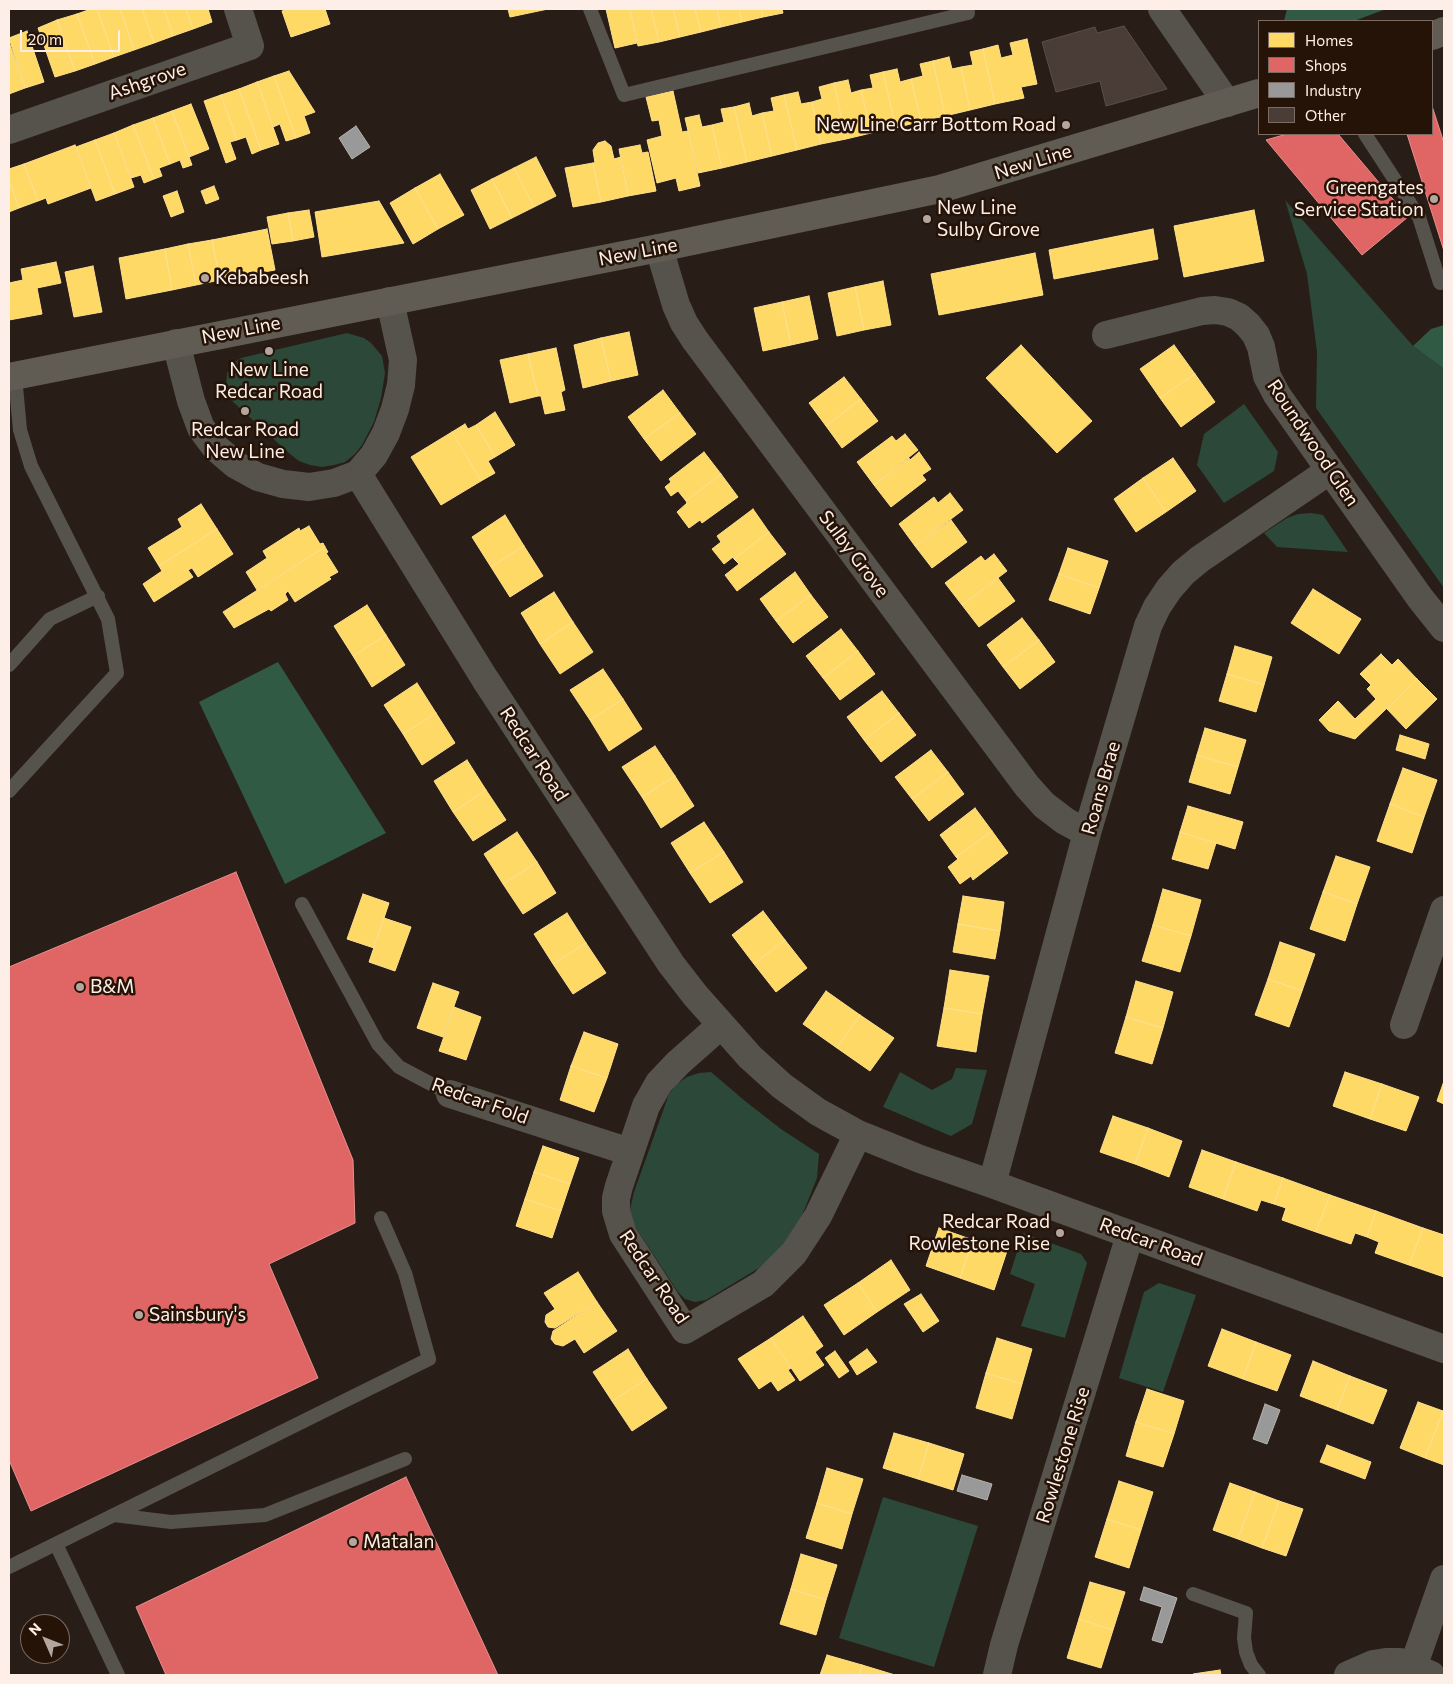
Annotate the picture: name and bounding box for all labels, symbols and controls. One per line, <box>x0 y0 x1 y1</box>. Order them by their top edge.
scale bar <box>22 20 122 52</box>
legend <box>1258 20 1433 135</box>
text: 20 m <box>28 30 62 48</box>
text: Homes <box>1305 31 1353 49</box>
text: Shops <box>1305 56 1347 74</box>
street label: Ashgrove <box>105 57 189 105</box>
text: Industry <box>1305 81 1362 99</box>
text: Other <box>1305 106 1346 124</box>
place label: New Line Carr Bottom Road <box>816 114 1056 136</box>
marker: New Line Carr Bottom Road <box>1060 119 1072 131</box>
street label: New Line <box>992 139 1074 185</box>
place label: Greengates Service Station <box>1294 177 1424 221</box>
marker: Greengates Service Station <box>1428 193 1440 205</box>
place label: New Line Sulby Grove <box>937 197 1040 241</box>
marker: New Line Sulby Grove <box>921 213 933 225</box>
street label: New Line <box>597 233 679 271</box>
place label: Kebabeesh <box>215 267 309 289</box>
marker: Kebabeesh <box>199 272 211 284</box>
street label: New Line <box>200 311 282 349</box>
marker: New Line Redcar Road <box>263 345 275 357</box>
place label: New Line Redcar Road <box>215 359 323 403</box>
street label: Roundwood Glen <box>1262 375 1364 511</box>
marker: Redcar Road New Line <box>239 405 251 417</box>
place label: Redcar Road New Line <box>191 419 299 463</box>
street label: Sulby Grove <box>814 506 894 602</box>
street label: Redcar Road <box>495 702 573 806</box>
street label: Roans Brae <box>1077 739 1125 837</box>
place label: B&M <box>90 976 134 998</box>
marker: B&M <box>74 981 86 993</box>
street label: Redcar Fold <box>429 1073 531 1129</box>
place label: Redcar Road Rowlestone Rise <box>908 1211 1050 1255</box>
street label: Redcar Road <box>1096 1213 1206 1271</box>
street label: Redcar Road <box>614 1226 694 1328</box>
marker: Redcar Road Rowlestone Rise <box>1054 1227 1066 1239</box>
place label: Sainsbury's <box>149 1304 246 1326</box>
marker: Sainsbury's <box>133 1309 145 1321</box>
street label: Rowlestone Rise <box>1031 1384 1095 1526</box>
place label: Matalan <box>363 1531 434 1553</box>
marker: Matalan <box>347 1536 359 1548</box>
north arrow <box>20 1614 70 1664</box>
text: N <box>25 1619 44 1639</box>

